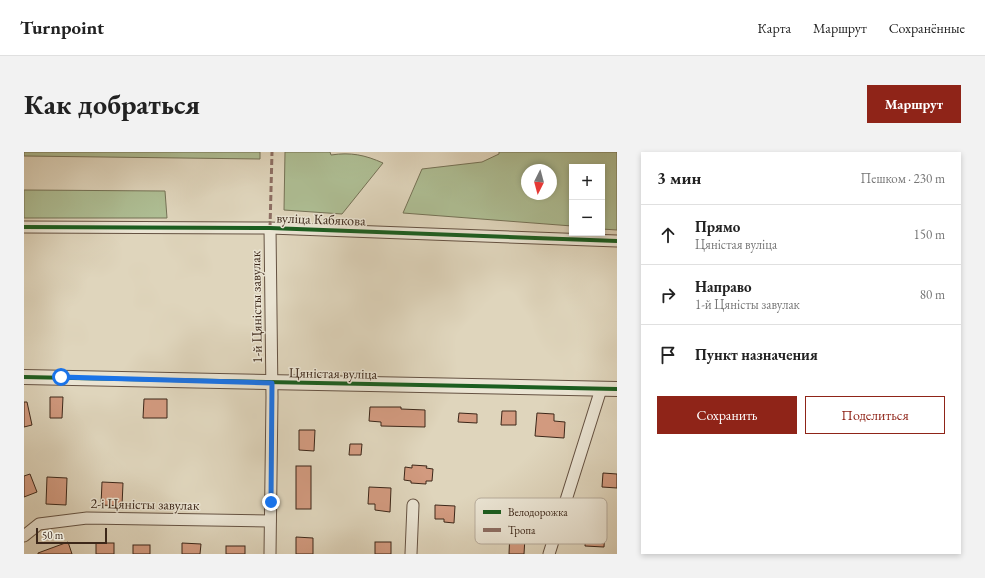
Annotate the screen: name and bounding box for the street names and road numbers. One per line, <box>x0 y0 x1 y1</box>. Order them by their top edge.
street label: вуліца Кабякова <box>276 208 366 230</box>
street label: 1-й Цяністы завулак <box>246 250 266 364</box>
street label: Цяністая вуліца <box>289 363 378 383</box>
street label: 2-і Цяністы завулак <box>90 494 200 514</box>

